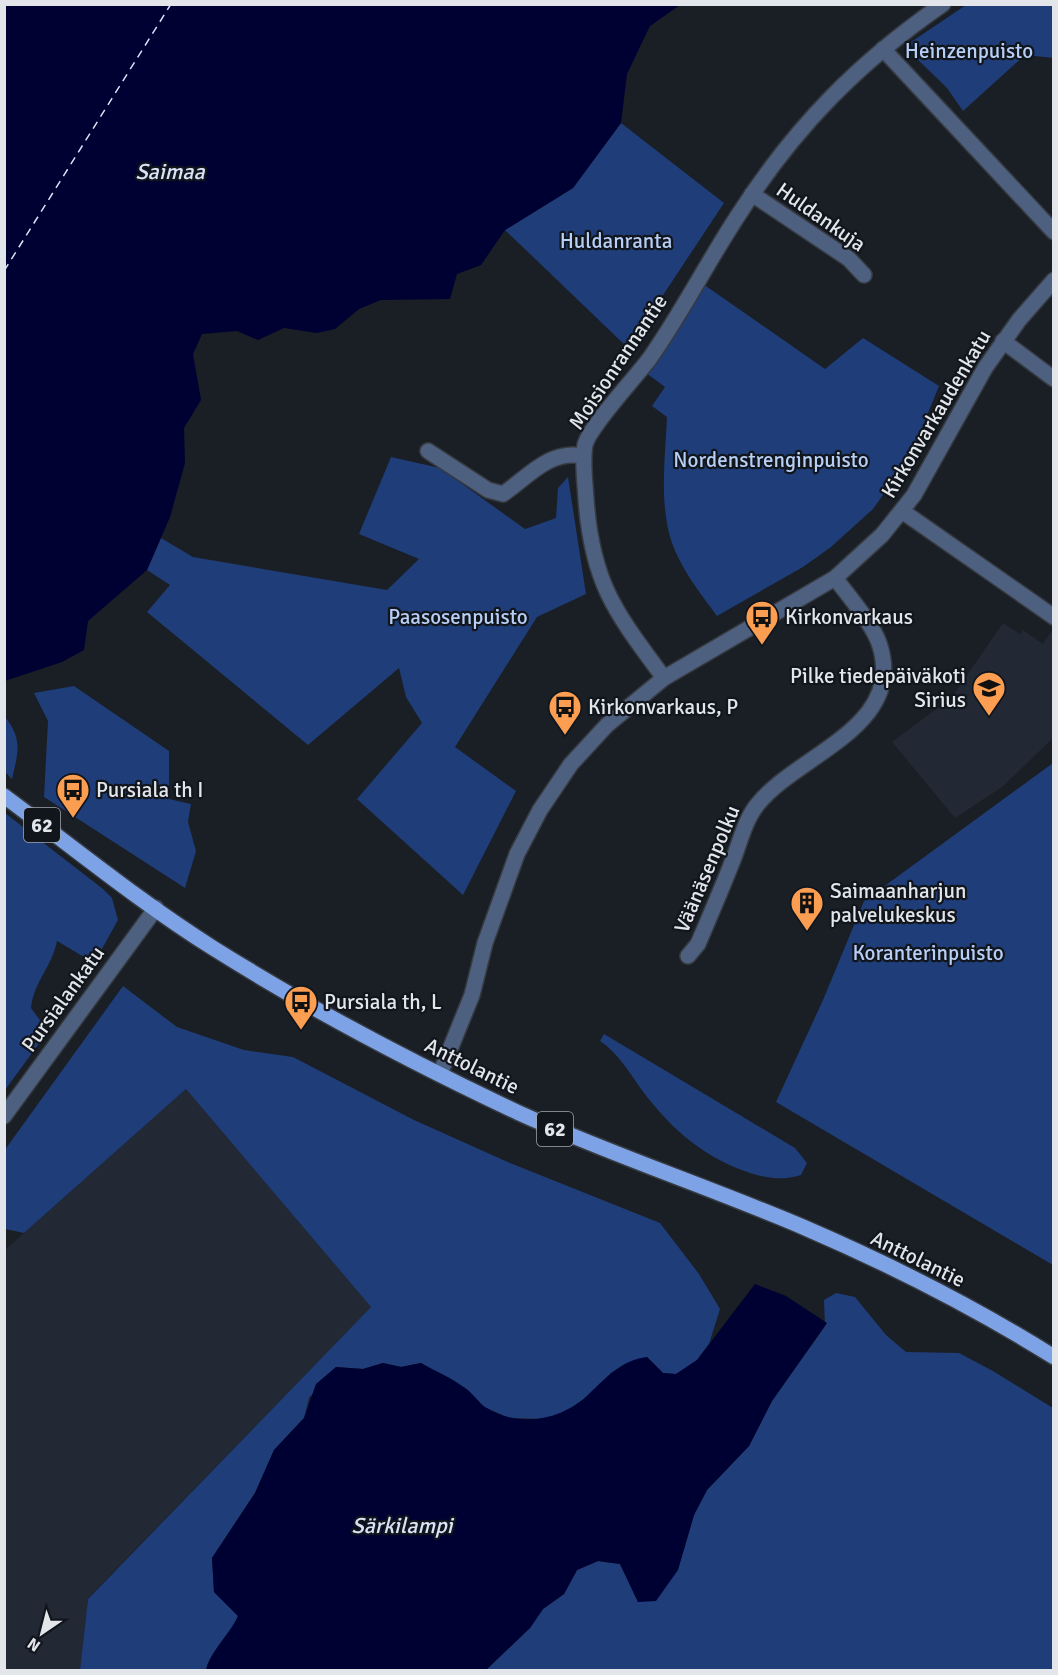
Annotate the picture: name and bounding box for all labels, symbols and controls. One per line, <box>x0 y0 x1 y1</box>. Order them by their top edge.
park label: Heinzenpuisto <box>905 38 1033 64</box>
water label: Saimaa <box>135 158 205 185</box>
street label: Huldankuja <box>771 177 871 257</box>
park label: Huldanranta <box>560 228 672 254</box>
street label: Moisionrannantie <box>563 289 673 435</box>
street label: Kirkonvarkaudenkatu <box>876 325 996 503</box>
park label: Nordenstrenginpuisto <box>673 447 869 473</box>
bus stop icon: Kirkonvarkaus <box>744 599 780 646</box>
park label: Paasosenpuisto <box>388 604 528 630</box>
place label: Kirkonvarkaus <box>785 604 913 630</box>
place label: Pilke tiedepäiväkoti Sirius <box>790 663 966 713</box>
school or university icon: Pilke tiedepäiväkoti Sirius <box>971 670 1007 717</box>
bus stop icon: Kirkonvarkaus, P <box>547 689 583 736</box>
place label: Kirkonvarkaus, P <box>588 694 738 720</box>
bus stop icon: Pursiala th I <box>55 772 91 819</box>
place label: Pursiala th I <box>96 777 203 803</box>
street label: Väänäsenpolku <box>669 801 745 937</box>
road number: 62 <box>24 808 60 842</box>
place label: Saimaanharjun palvelukeskus <box>830 878 966 928</box>
building icon: Saimaanharjun palvelukeskus <box>789 885 825 932</box>
park label: Koranterinpuisto <box>852 940 1004 966</box>
street label: Pursialankatu <box>16 941 110 1057</box>
bus stop icon: Pursiala th, L <box>283 984 319 1031</box>
place label: Pursiala th, L <box>324 989 442 1015</box>
street label: Anttolantie <box>421 1032 523 1100</box>
road number: 62 <box>537 1112 573 1146</box>
street label: Anttolantie <box>867 1225 969 1293</box>
water label: Särkilampi <box>351 1512 455 1539</box>
north arrow <box>12 1603 72 1663</box>
text: N <box>24 1633 44 1656</box>

